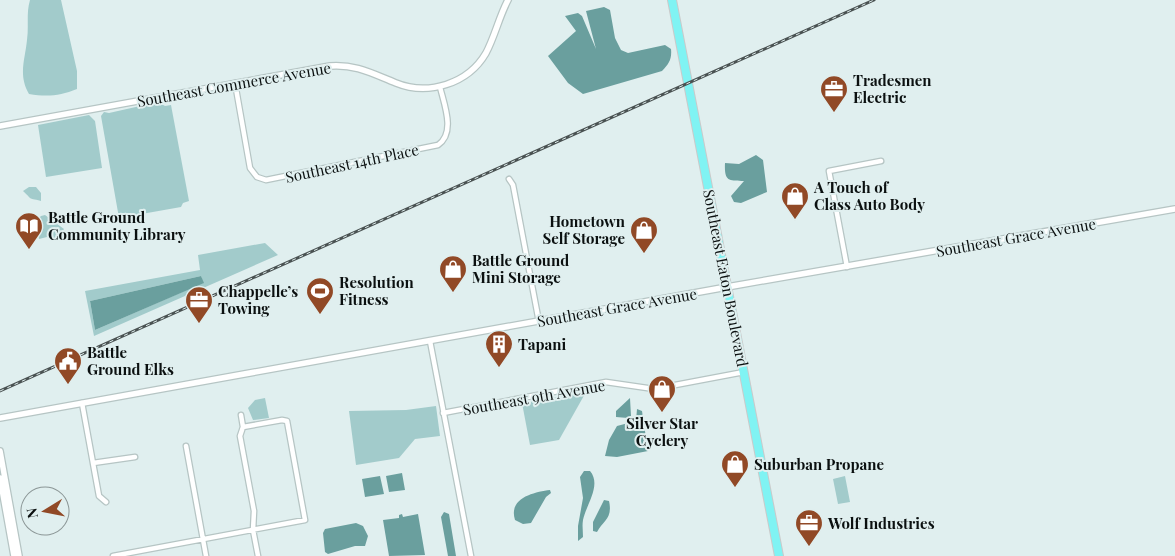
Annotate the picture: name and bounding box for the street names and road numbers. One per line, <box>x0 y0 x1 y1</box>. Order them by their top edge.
street label: Southeast Commerce Avenue <box>136 57 332 111</box>
street label: Southeast 14th Place <box>283 139 421 187</box>
street label: Southeast Eaton Boulevard <box>699 188 753 369</box>
street label: Southeast Grace Avenue <box>934 213 1098 261</box>
street label: Southeast Grace Avenue <box>535 283 699 331</box>
street label: Southeast 9th Avenue <box>461 375 607 419</box>

